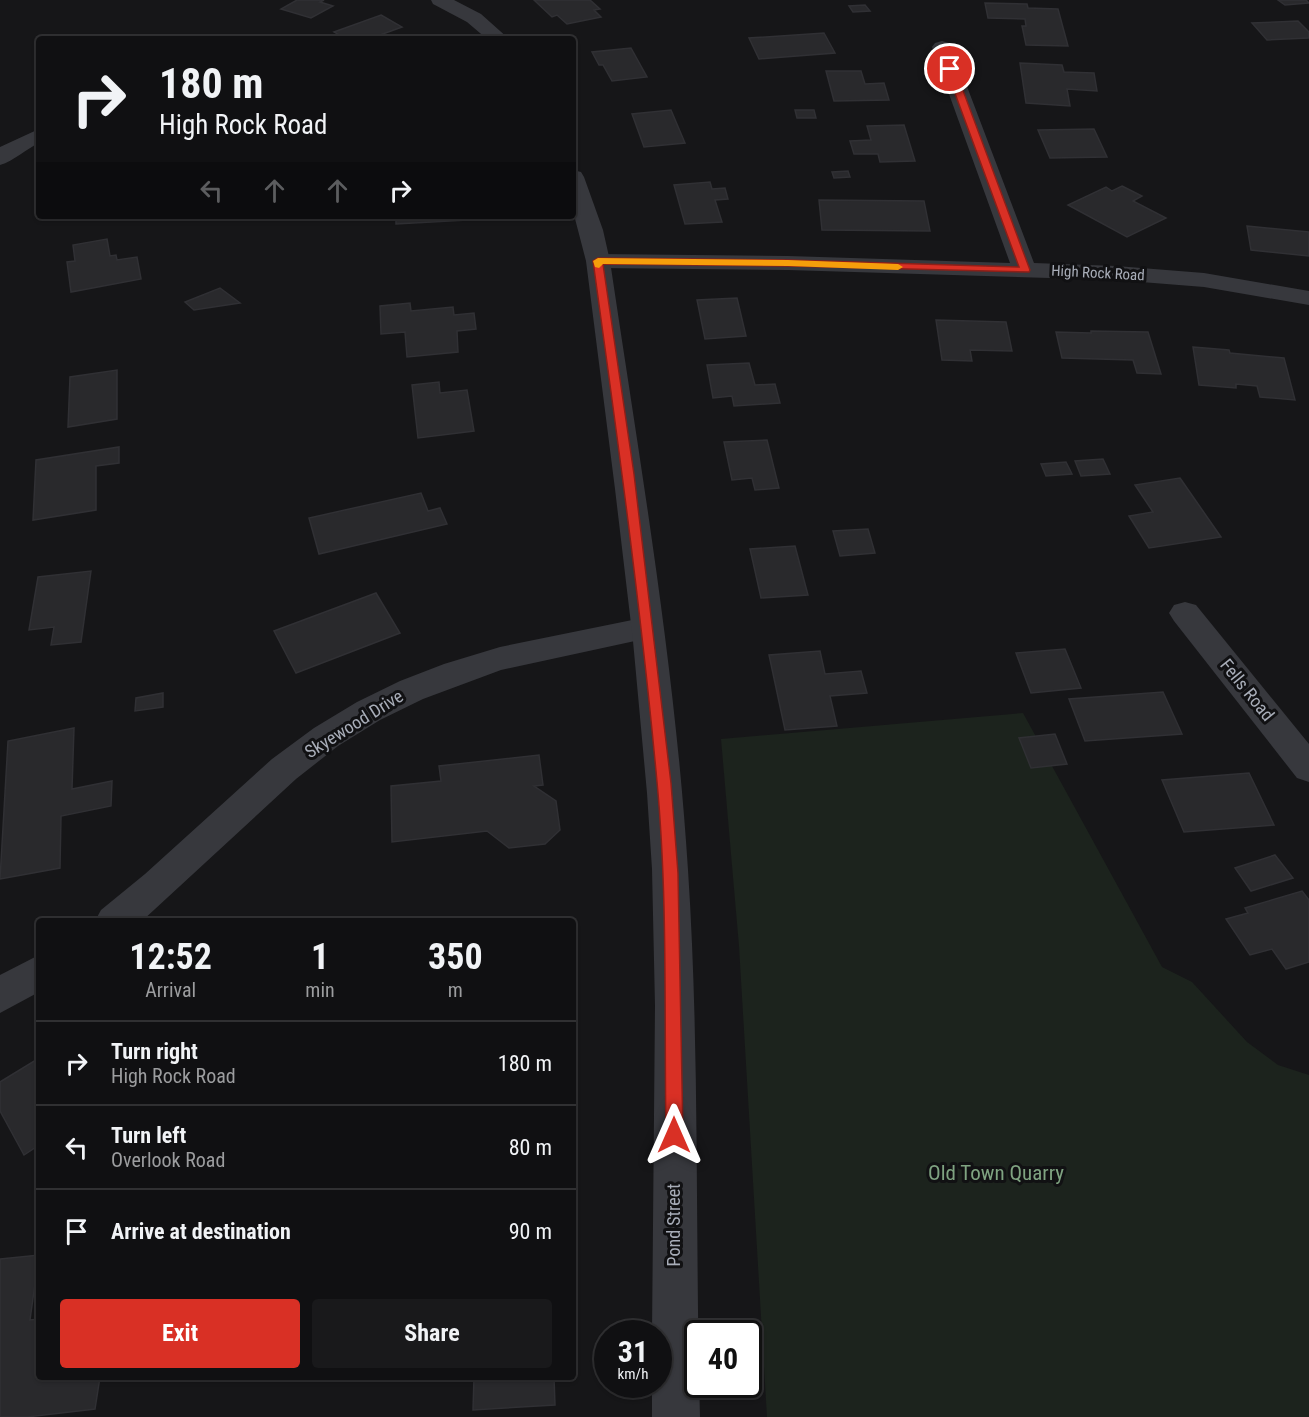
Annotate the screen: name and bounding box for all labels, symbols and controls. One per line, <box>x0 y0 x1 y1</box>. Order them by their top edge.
pin <box>924 43 975 94</box>
icon: arrive <box>933 52 966 85</box>
text: 180 m <box>159 59 264 108</box>
icon: right <box>60 60 138 138</box>
text: High Rock Road <box>159 109 327 141</box>
icon: left <box>195 174 228 207</box>
icon: ahead <box>258 174 291 207</box>
icon: ahead <box>321 174 354 207</box>
icon: right <box>384 174 417 207</box>
street label: High Rock Road <box>1051 262 1145 284</box>
street label: Fells Road <box>1216 654 1279 725</box>
street label: Skyewood Drive <box>301 685 407 762</box>
text: 12:52 <box>129 936 212 978</box>
text: 1 <box>311 936 329 978</box>
text: 350 <box>428 936 483 978</box>
text: Arrival <box>145 978 196 1002</box>
text: min <box>305 978 335 1002</box>
text: m <box>448 978 463 1002</box>
text: Turn right <box>111 1039 198 1064</box>
icon: right <box>60 1047 93 1080</box>
text: 180 m <box>498 1051 552 1076</box>
text: High Rock Road <box>111 1064 236 1088</box>
position arrow <box>642 1103 706 1167</box>
text: Turn left <box>111 1123 186 1148</box>
icon: left <box>60 1131 93 1164</box>
text: 80 m <box>509 1135 552 1160</box>
text: Overlook Road <box>111 1148 225 1172</box>
park label: Old Town Quarry <box>928 1161 1064 1185</box>
street label: Pond Street <box>663 1184 684 1266</box>
icon: arrive <box>60 1215 93 1248</box>
text: Arrive at destination <box>111 1219 291 1244</box>
text: 90 m <box>509 1219 552 1244</box>
button: Exit <box>60 1299 300 1368</box>
button: Share <box>312 1299 552 1368</box>
speed limit sign: 40 <box>684 1320 762 1398</box>
text: 31 <box>618 1334 648 1369</box>
text: km/h <box>618 1365 648 1383</box>

